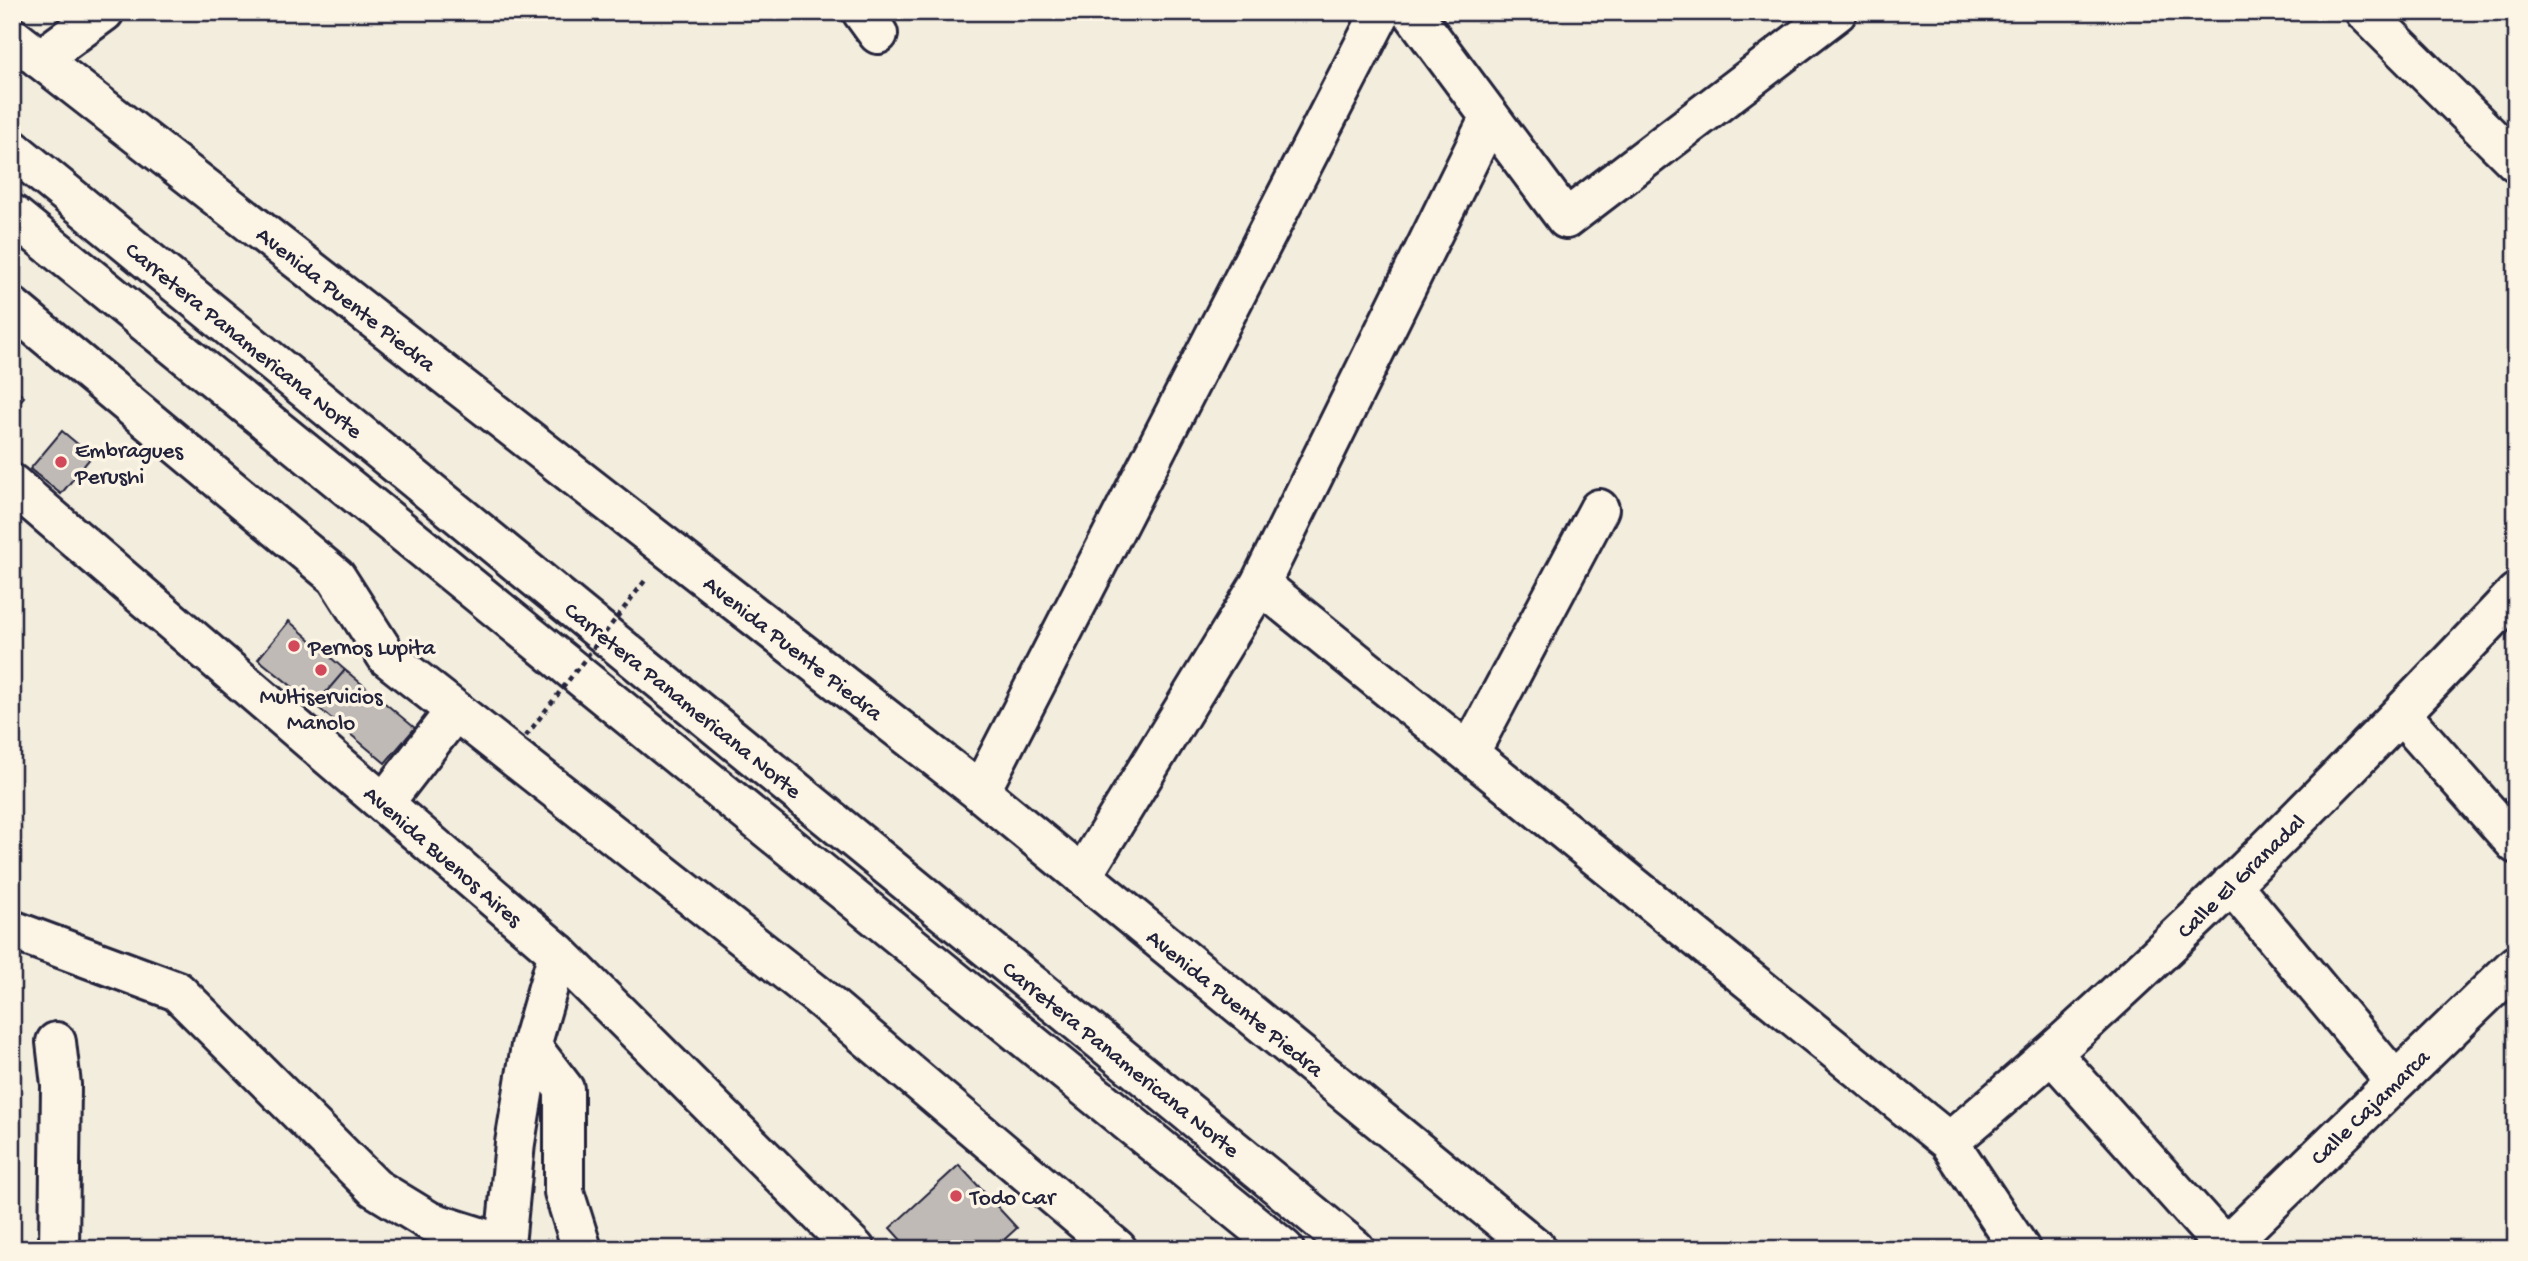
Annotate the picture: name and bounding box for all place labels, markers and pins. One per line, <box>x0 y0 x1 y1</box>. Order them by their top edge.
place label: Embragues Perushi <box>74 439 183 492</box>
marker: Embragues Perushi <box>53 454 69 470</box>
place label: Pernos Lupita <box>307 636 436 663</box>
marker: Pernos Lupita <box>286 638 302 654</box>
marker: Multiservicios Manolo <box>313 662 329 678</box>
place label: Multiservicios Manolo <box>259 685 383 738</box>
place label: Todo Car <box>968 1186 1057 1213</box>
marker: Todo Car <box>948 1188 964 1204</box>

